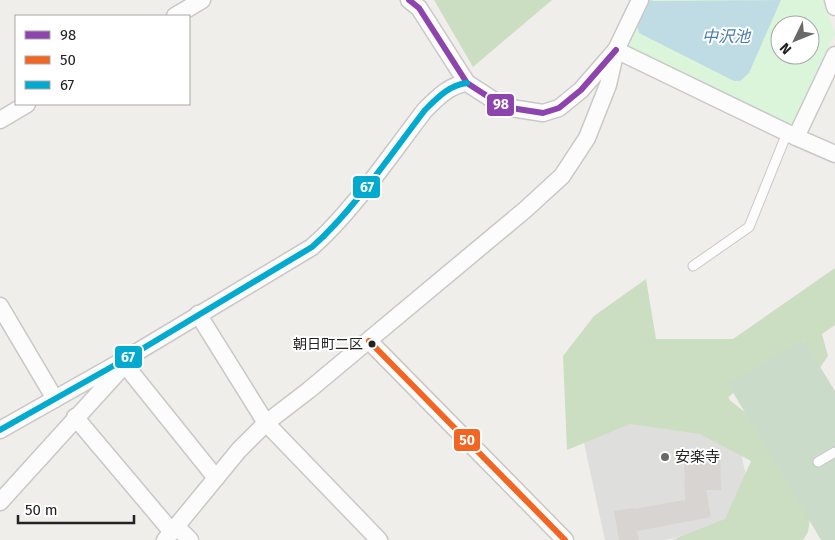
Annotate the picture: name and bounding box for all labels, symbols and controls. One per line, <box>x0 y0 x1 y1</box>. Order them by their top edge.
legend <box>15 15 190 105</box>
north arrow <box>770 15 820 65</box>
text: 98 <box>60 26 76 44</box>
water label: 中沢池 <box>702 27 752 46</box>
text: N <box>776 39 795 58</box>
text: 50 <box>60 51 76 69</box>
text: 67 <box>60 76 75 94</box>
line badge: 98 <box>486 93 515 117</box>
text: 98 <box>493 96 509 113</box>
line badge: 67 <box>352 175 381 199</box>
text: 67 <box>360 179 374 196</box>
place label: 朝日町二区 <box>293 336 363 353</box>
marker: 朝日町二区 <box>367 339 377 349</box>
line badge: 67 <box>114 345 143 369</box>
text: 67 <box>121 349 135 366</box>
line badge: 50 <box>453 428 481 452</box>
text: 50 <box>459 432 475 449</box>
place label: 安楽寺 <box>675 448 720 466</box>
marker: 安楽寺 <box>659 451 671 463</box>
scale bar <box>18 492 134 524</box>
text: 50 m <box>25 501 58 519</box>

